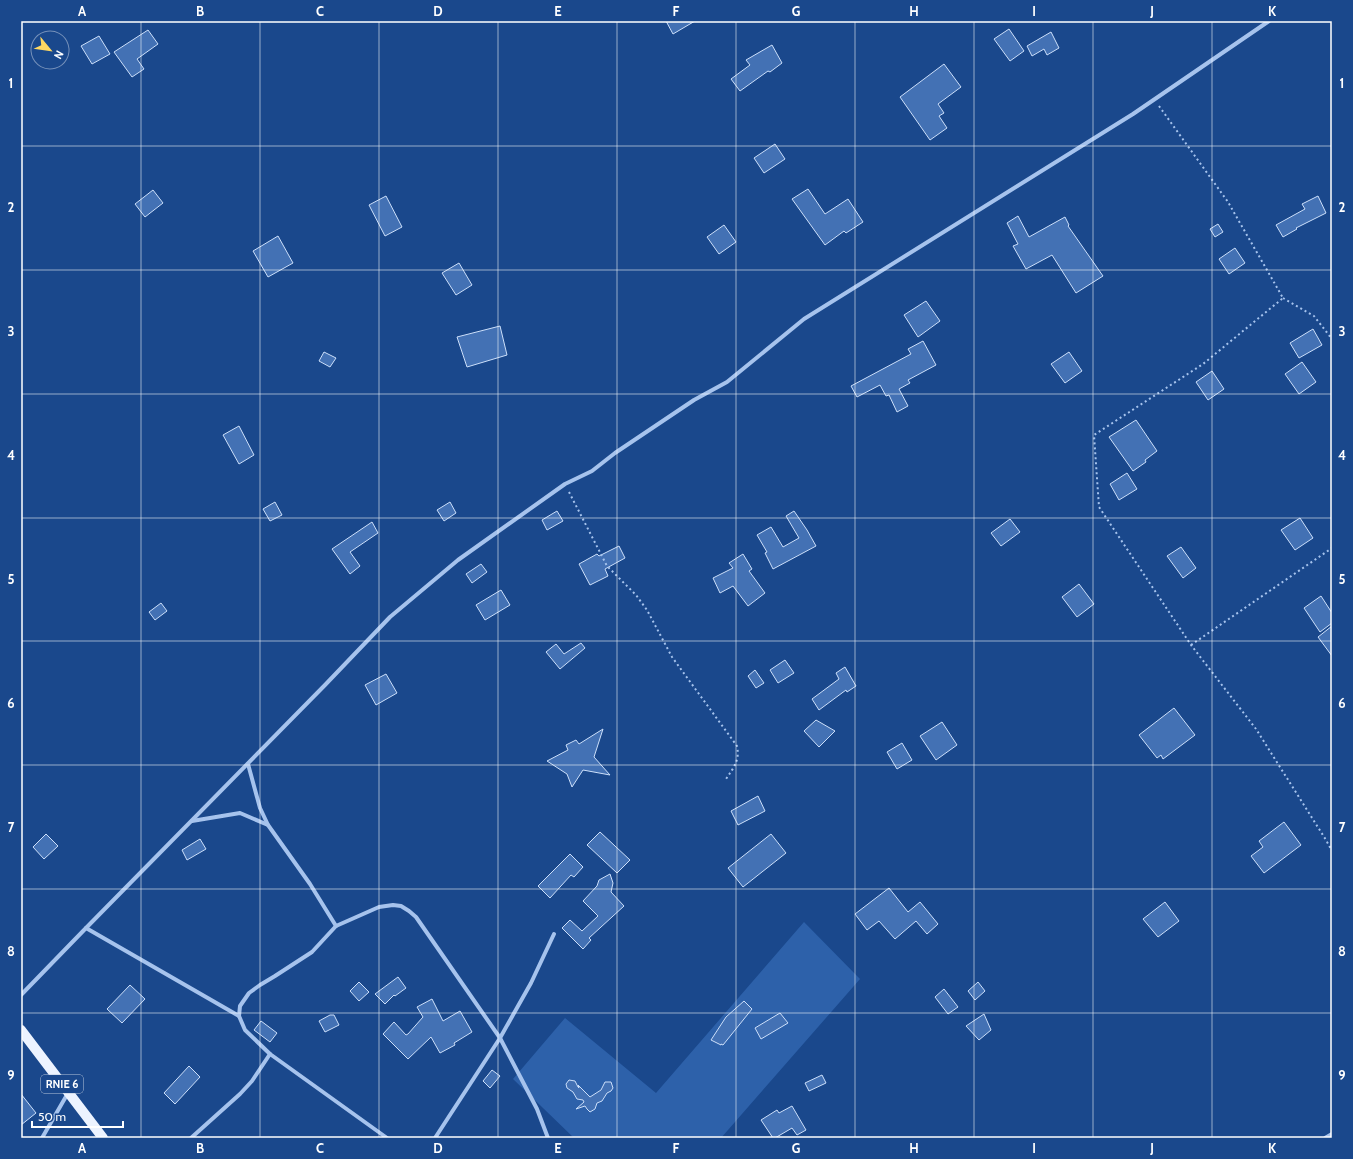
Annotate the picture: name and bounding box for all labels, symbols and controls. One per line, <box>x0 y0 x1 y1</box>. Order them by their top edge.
text: A <box>78 3 87 19</box>
text: B <box>196 3 204 19</box>
text: C <box>316 3 324 19</box>
text: D <box>433 3 443 19</box>
text: E <box>554 3 562 19</box>
text: F <box>673 3 680 19</box>
text: G <box>792 3 801 19</box>
text: H <box>909 3 919 19</box>
text: I <box>1032 3 1036 19</box>
text: J <box>1149 3 1154 19</box>
text: K <box>1268 3 1277 19</box>
north arrow <box>30 30 70 70</box>
text: N <box>51 48 67 62</box>
text: 1 <box>9 75 13 91</box>
text: 1 <box>1340 75 1344 91</box>
text: 2 <box>8 199 15 215</box>
text: 2 <box>1339 199 1346 215</box>
text: 3 <box>7 323 15 339</box>
text: 3 <box>1338 323 1346 339</box>
text: 4 <box>7 447 15 463</box>
text: 4 <box>1338 447 1346 463</box>
text: 5 <box>8 571 15 587</box>
text: 5 <box>1339 571 1346 587</box>
text: 6 <box>7 695 15 711</box>
text: 6 <box>1338 695 1346 711</box>
text: 7 <box>8 819 15 835</box>
text: 7 <box>1339 819 1346 835</box>
text: 8 <box>7 943 15 959</box>
text: 8 <box>1338 943 1346 959</box>
text: 9 <box>7 1067 15 1083</box>
text: 9 <box>1338 1067 1346 1083</box>
road number: RNIE 6 <box>41 1075 83 1093</box>
scale bar <box>32 1103 123 1129</box>
text: 50 m <box>38 1109 66 1124</box>
text: A <box>78 1140 87 1156</box>
text: B <box>196 1140 204 1156</box>
text: C <box>316 1140 324 1156</box>
text: D <box>433 1140 443 1156</box>
text: E <box>554 1140 562 1156</box>
text: F <box>673 1140 680 1156</box>
text: G <box>792 1140 801 1156</box>
text: H <box>909 1140 919 1156</box>
text: I <box>1032 1140 1036 1156</box>
text: J <box>1149 1140 1154 1156</box>
text: K <box>1268 1140 1277 1156</box>

